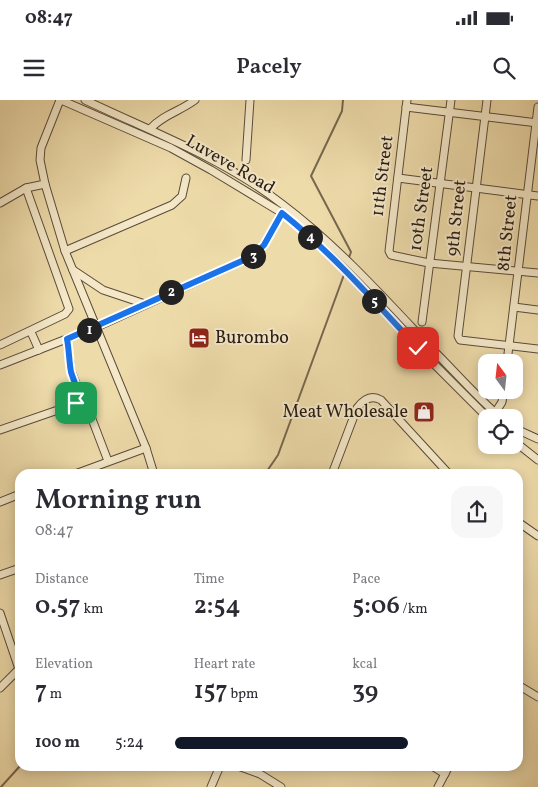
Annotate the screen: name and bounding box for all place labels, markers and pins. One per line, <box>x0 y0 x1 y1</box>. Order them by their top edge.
pin: 4 <box>298 224 322 250</box>
pin: 3 <box>240 244 266 268</box>
pin: 2 <box>158 280 184 304</box>
pin: 5 <box>362 288 386 314</box>
pin: 1 <box>76 318 102 342</box>
hotel icon: Burombo <box>187 326 211 350</box>
place label: Burombo <box>215 326 289 351</box>
pin <box>397 327 439 369</box>
pin <box>55 382 97 424</box>
place label: Meat Wholesale <box>283 400 408 425</box>
shop icon: Meat Wholesale <box>412 400 436 424</box>

